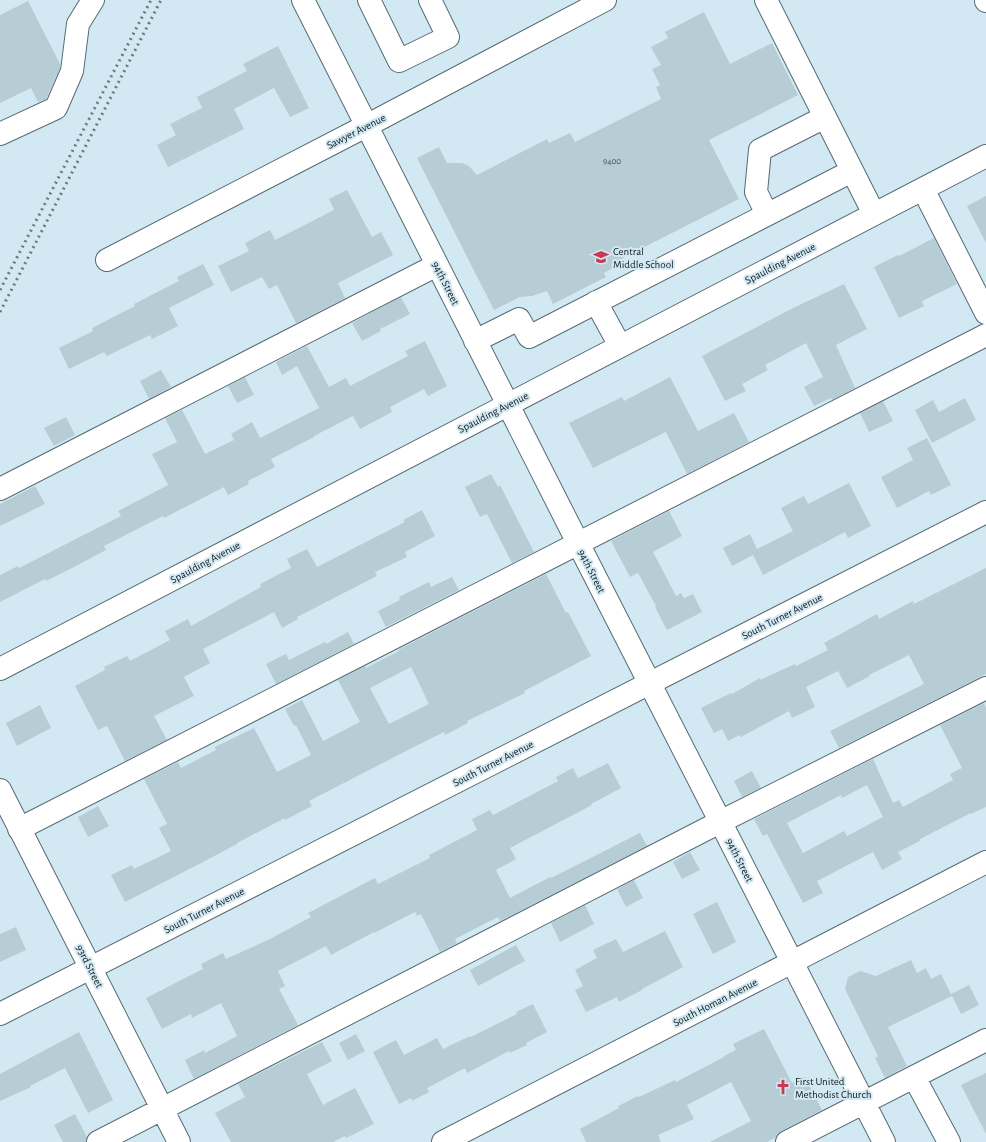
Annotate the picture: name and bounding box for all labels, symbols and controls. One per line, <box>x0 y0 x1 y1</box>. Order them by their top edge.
street label: Sawyer Avenue <box>325 112 387 151</box>
house number: 9400 <box>603 157 621 166</box>
street label: Spaulding Avenue <box>743 241 817 286</box>
place label: Central Middle School <box>613 246 674 270</box>
school or university icon: Central Middle School <box>592 248 610 266</box>
street label: 94th Street <box>430 260 461 307</box>
street label: Spaulding Avenue <box>456 390 530 435</box>
street label: Spaulding Avenue <box>168 539 242 585</box>
street label: 94th Street <box>576 548 607 595</box>
street label: South Turner Avenue <box>740 591 824 642</box>
street label: South Turner Avenue <box>451 738 535 789</box>
street label: 94th Street <box>724 837 755 884</box>
street label: South Turner Avenue <box>162 885 246 936</box>
street label: 93rd Street <box>74 943 105 990</box>
street label: South Homan Avenue <box>671 976 759 1028</box>
place label: First United Methodist Church <box>795 1076 871 1100</box>
church icon: First United Methodist Church <box>774 1078 792 1096</box>

